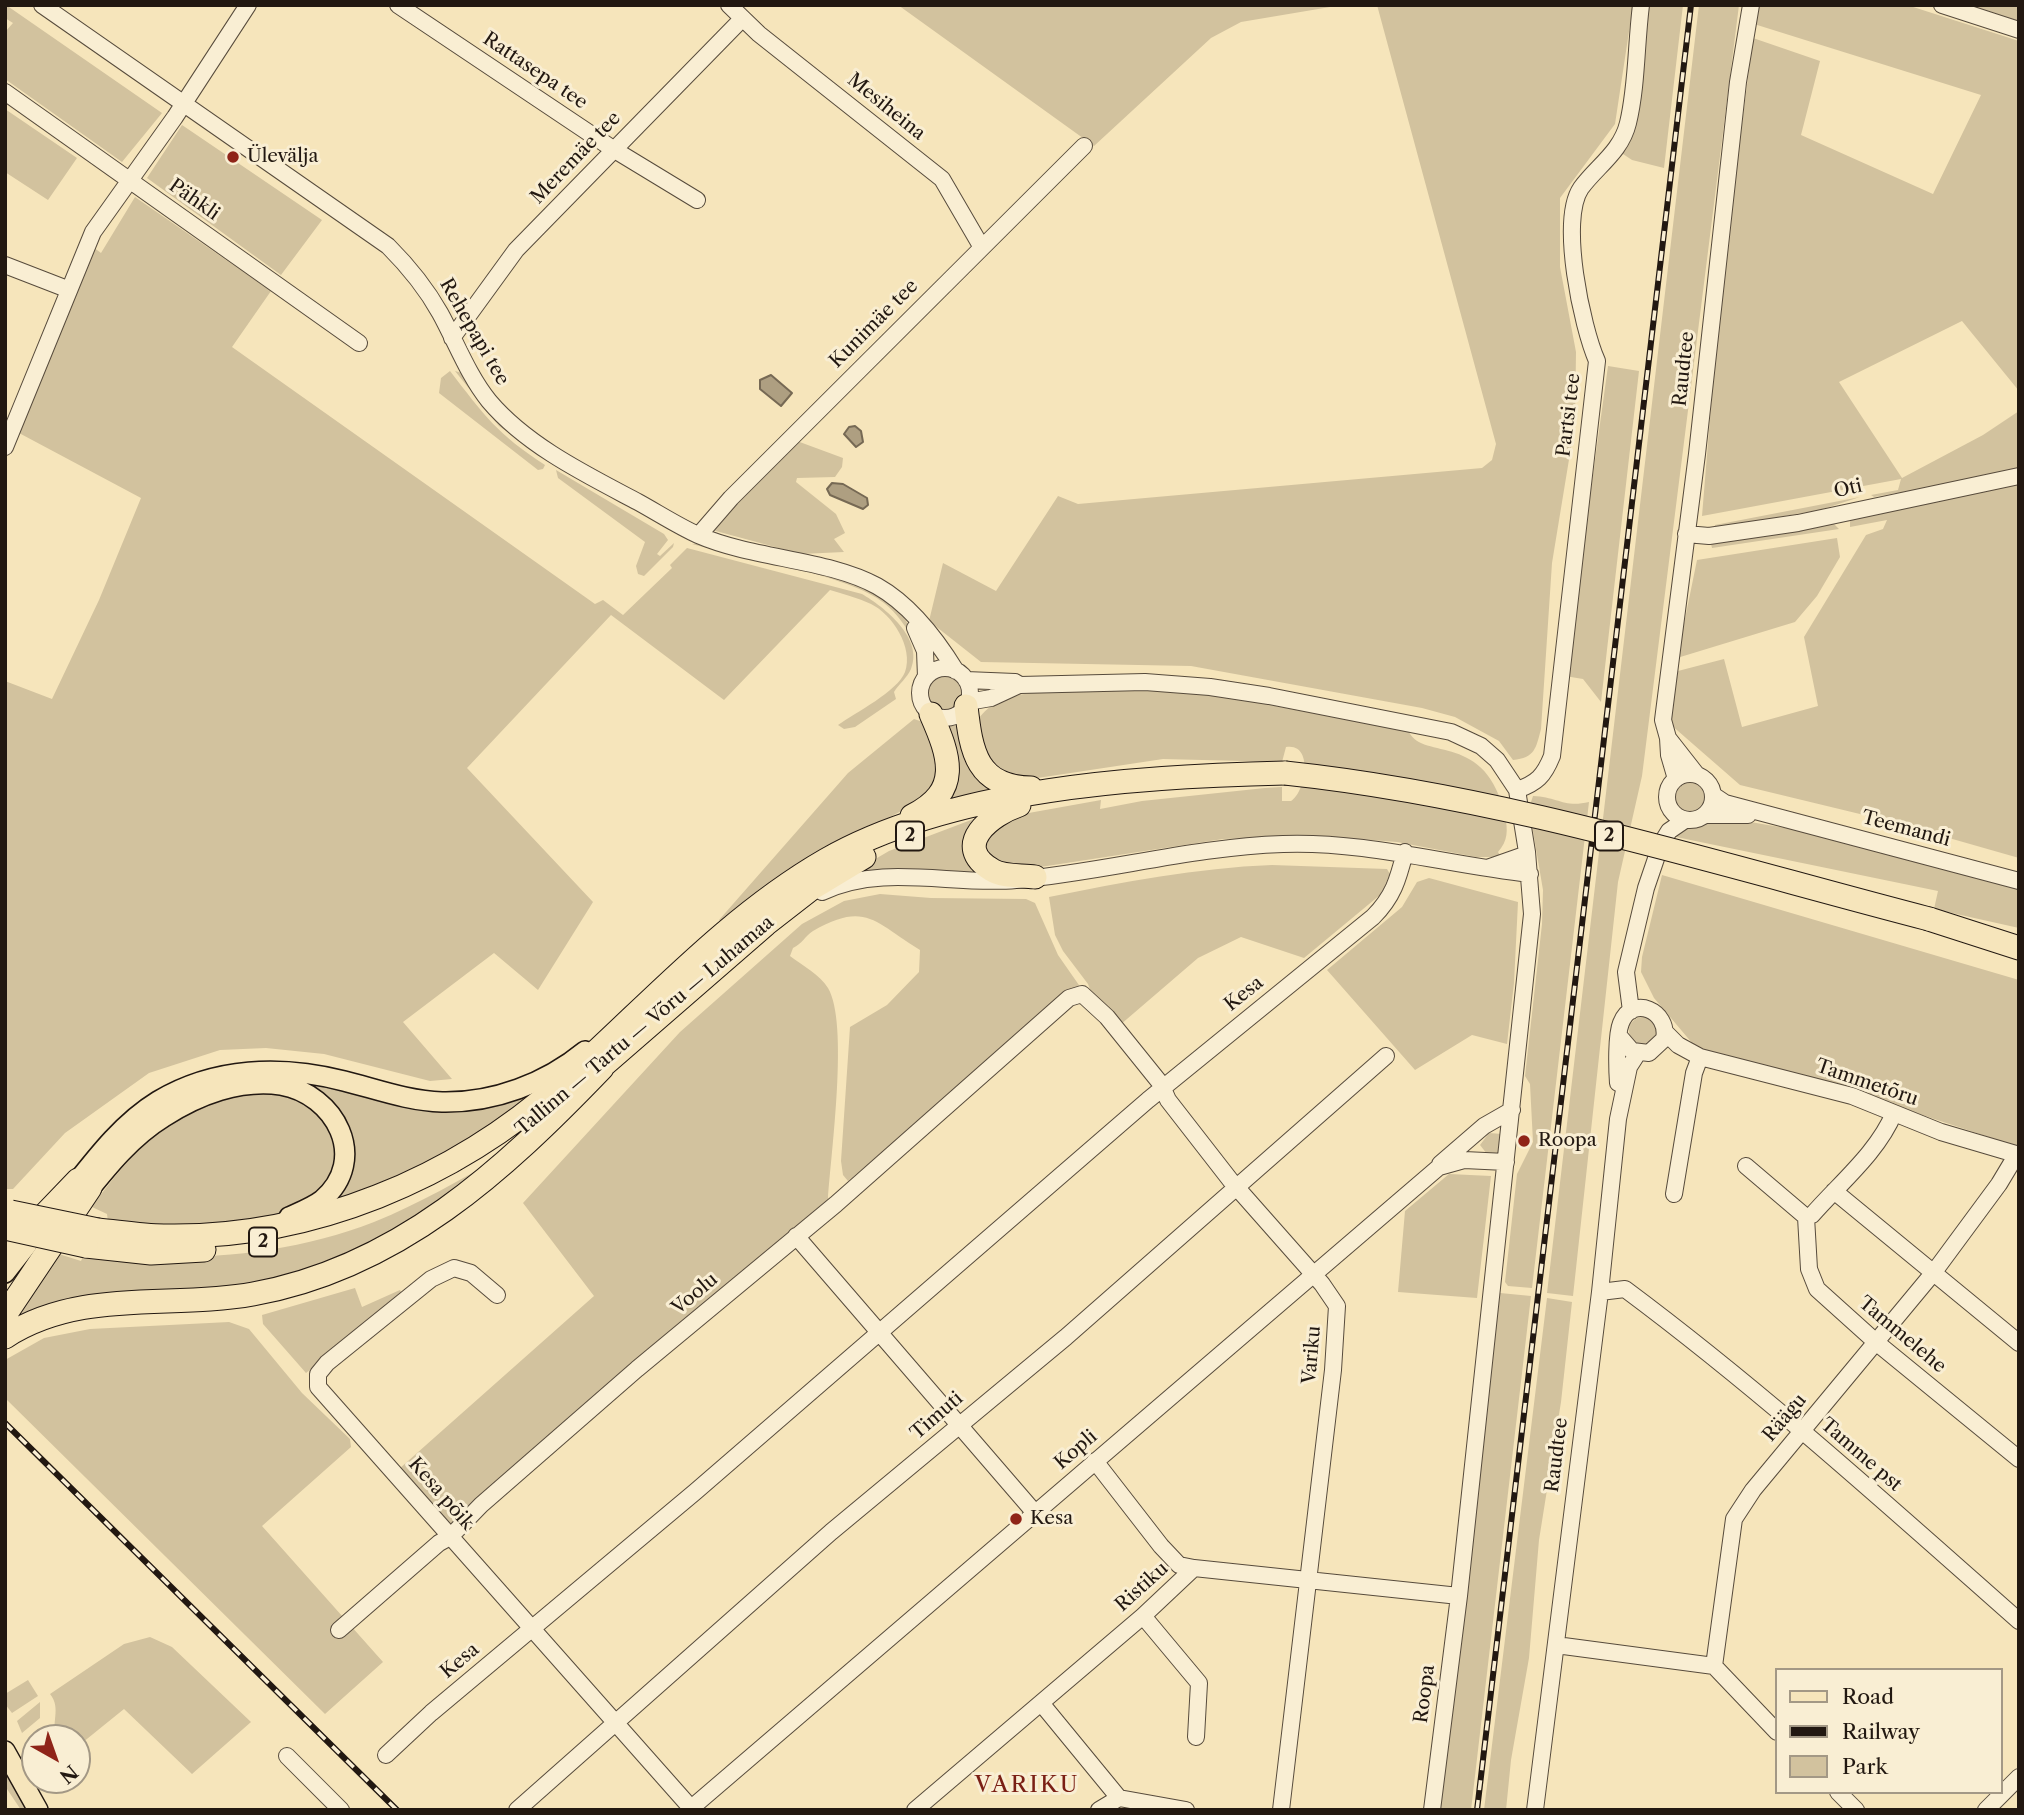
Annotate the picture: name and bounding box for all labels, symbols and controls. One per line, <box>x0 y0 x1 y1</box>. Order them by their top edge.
street label: Rattasepa tee <box>478 28 592 114</box>
street label: Mesiheina <box>842 69 930 145</box>
street label: Meremäe tee <box>526 107 626 209</box>
place label: Ülevälja <box>247 146 318 168</box>
marker: Ülevälja <box>225 149 241 165</box>
street label: Pähkli <box>164 174 224 226</box>
street label: Rehepapi tee <box>434 275 514 389</box>
street label: Kunimäe tee <box>825 275 923 373</box>
street label: Raudtee <box>1669 330 1699 408</box>
street label: Partsi tee <box>1553 372 1585 458</box>
street label: Oti <box>1832 475 1864 503</box>
street label: Teemandi <box>1859 806 1953 852</box>
road number: 2 <box>896 822 924 850</box>
road number: 2 <box>1595 822 1623 850</box>
street label: Tallinn — Tartu — Võru — Luhamaa <box>511 911 779 1141</box>
street label: Kesa <box>1220 972 1268 1016</box>
street label: Tammetõru <box>1813 1055 1921 1111</box>
place label: Roopa <box>1538 1130 1597 1152</box>
marker: Roopa <box>1516 1133 1532 1149</box>
road number: 2 <box>249 1227 277 1256</box>
street label: Voolu <box>667 1268 723 1320</box>
street label: Tammelehe <box>1854 1292 1950 1378</box>
street label: Variku <box>1298 1325 1326 1385</box>
street label: Timuti <box>906 1387 968 1445</box>
street label: Räägu <box>1758 1389 1812 1447</box>
street label: Tamme pst <box>1816 1414 1906 1496</box>
street label: Raudtee <box>1541 1416 1573 1494</box>
street label: Kopli <box>1050 1425 1102 1475</box>
street label: Kesa põik <box>403 1453 479 1535</box>
place label: Kesa <box>1030 1508 1073 1530</box>
marker: Kesa <box>1008 1511 1024 1527</box>
street label: Ristiku <box>1111 1557 1173 1617</box>
street label: Kesa <box>436 1638 484 1684</box>
street label: Roopa <box>1410 1663 1440 1725</box>
legend <box>1776 1668 2003 1794</box>
text: Road <box>1842 1684 1894 1709</box>
text: Railway <box>1842 1719 1920 1744</box>
north arrow <box>21 1724 91 1794</box>
text: Park <box>1842 1754 1888 1779</box>
text: N <box>55 1760 82 1788</box>
district label: VARIKU <box>975 1771 1079 1799</box>

